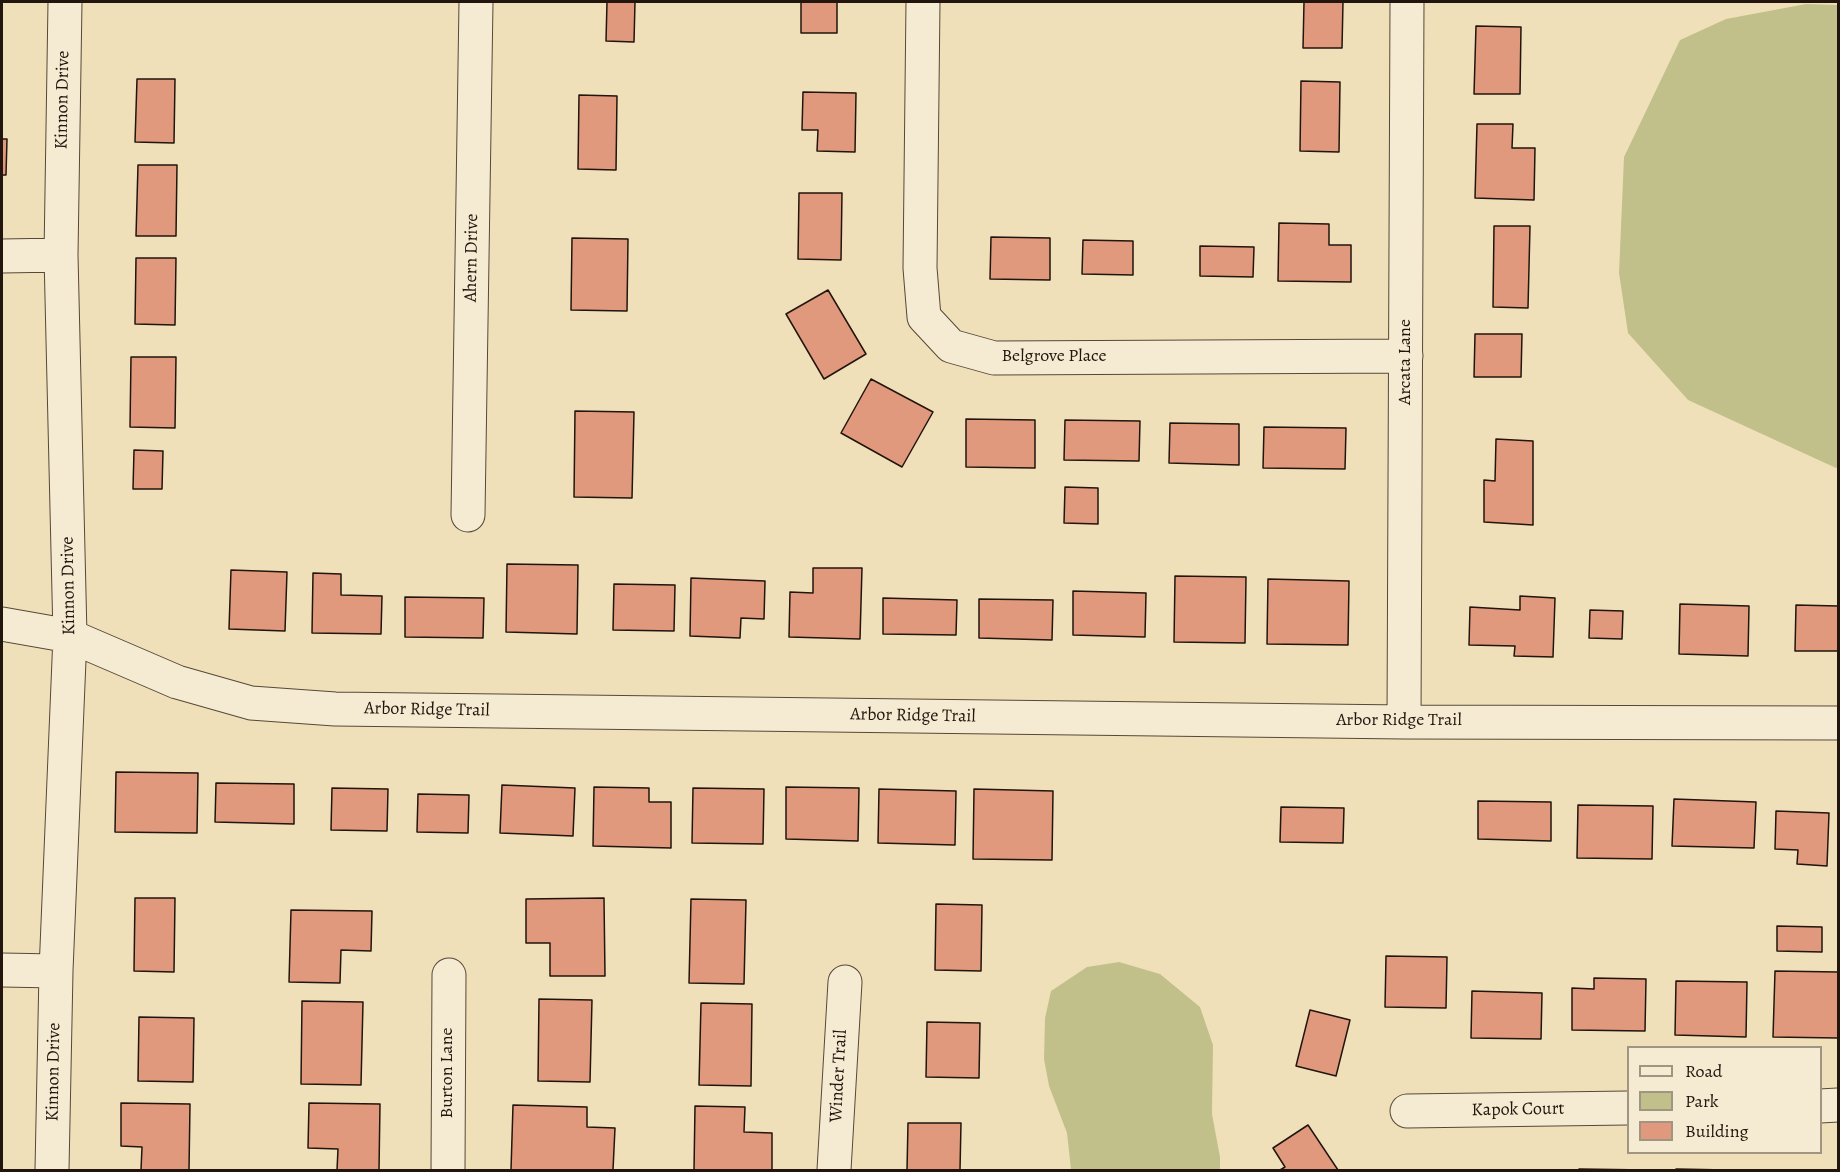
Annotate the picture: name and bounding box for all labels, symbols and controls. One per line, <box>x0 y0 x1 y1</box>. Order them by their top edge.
street label: Kinnon Drive <box>51 50 75 150</box>
street label: Ahern Drive <box>460 214 484 302</box>
street label: Arcata Lane <box>1395 319 1417 405</box>
street label: Belgrove Place <box>1002 346 1106 368</box>
street label: Kinnon Drive <box>57 536 81 636</box>
street label: Arbor Ridge Trail <box>364 698 490 722</box>
street label: Arbor Ridge Trail <box>850 704 976 728</box>
street label: Arbor Ridge Trail <box>1336 710 1462 732</box>
street label: Kinnon Drive <box>42 1022 66 1122</box>
street label: Burton Lane <box>437 1027 459 1119</box>
street label: Winder Trail <box>826 1029 852 1123</box>
legend <box>1627 1046 1822 1154</box>
text: Road <box>1685 1059 1722 1083</box>
text: Park <box>1685 1089 1719 1113</box>
street label: Kapok Court <box>1471 1098 1565 1122</box>
text: Building <box>1685 1119 1749 1143</box>

